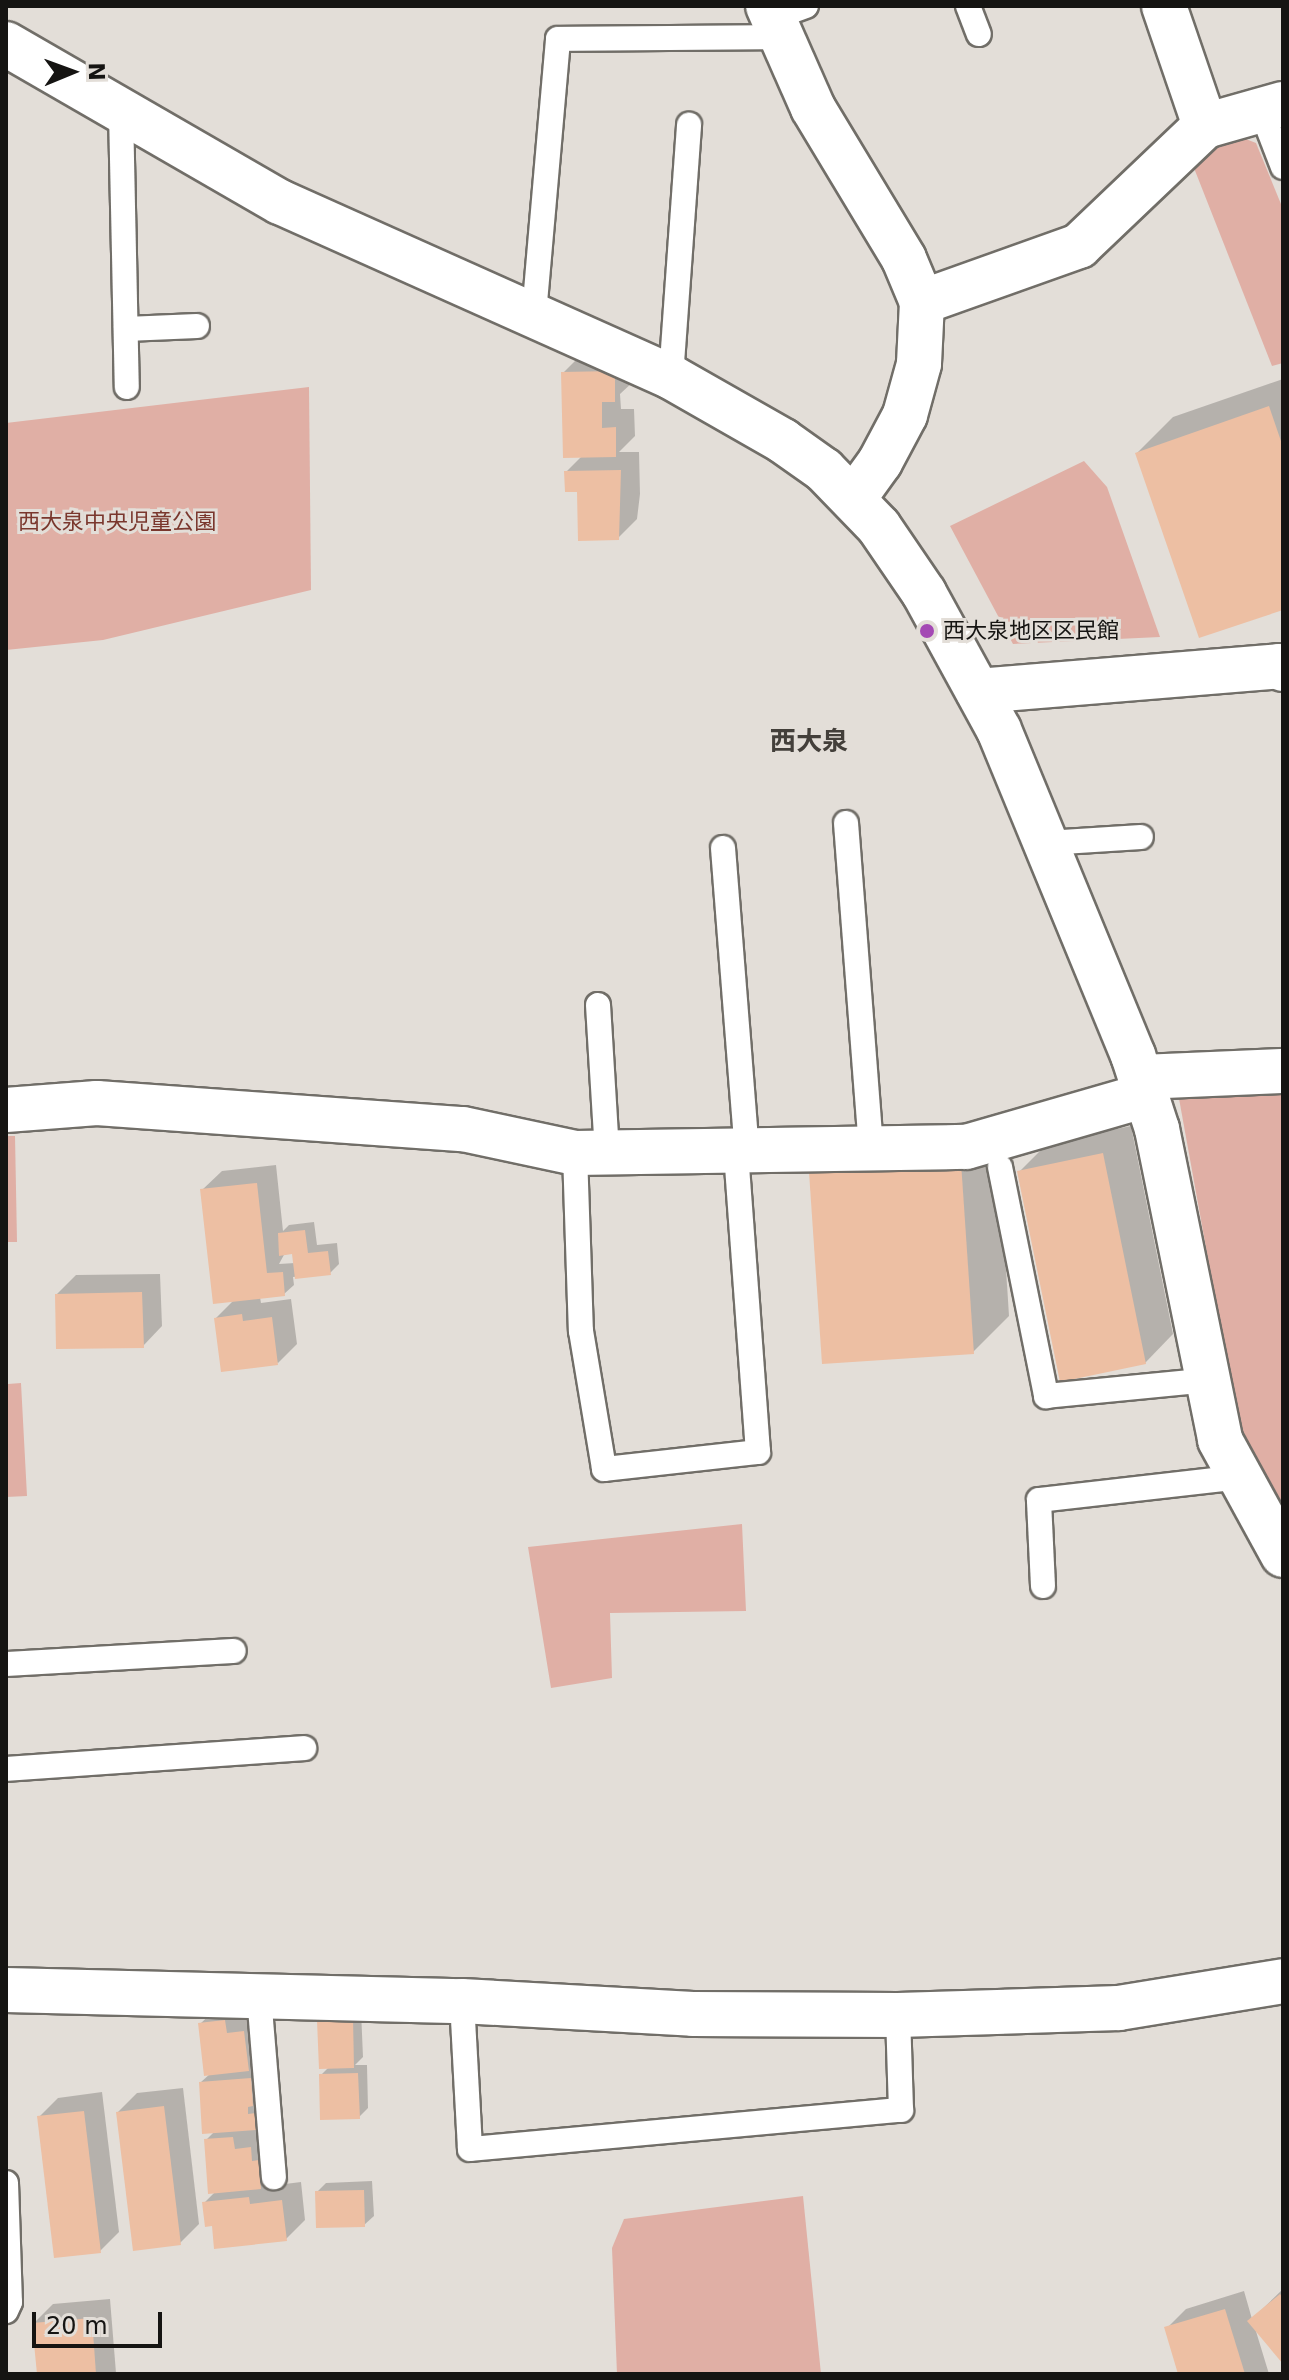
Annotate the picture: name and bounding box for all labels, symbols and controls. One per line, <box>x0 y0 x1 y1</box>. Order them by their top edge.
north arrow <box>32 32 112 112</box>
text: N <box>84 62 109 81</box>
park label: 西大泉中央児童公園 <box>18 509 216 535</box>
place label: 西大泉地区区民館 <box>943 618 1119 644</box>
marker: 西大泉地区区民館 <box>918 622 936 640</box>
district label: 西大泉 <box>770 726 848 758</box>
scale bar <box>36 2296 166 2346</box>
text: 20 m <box>46 2312 108 2340</box>

